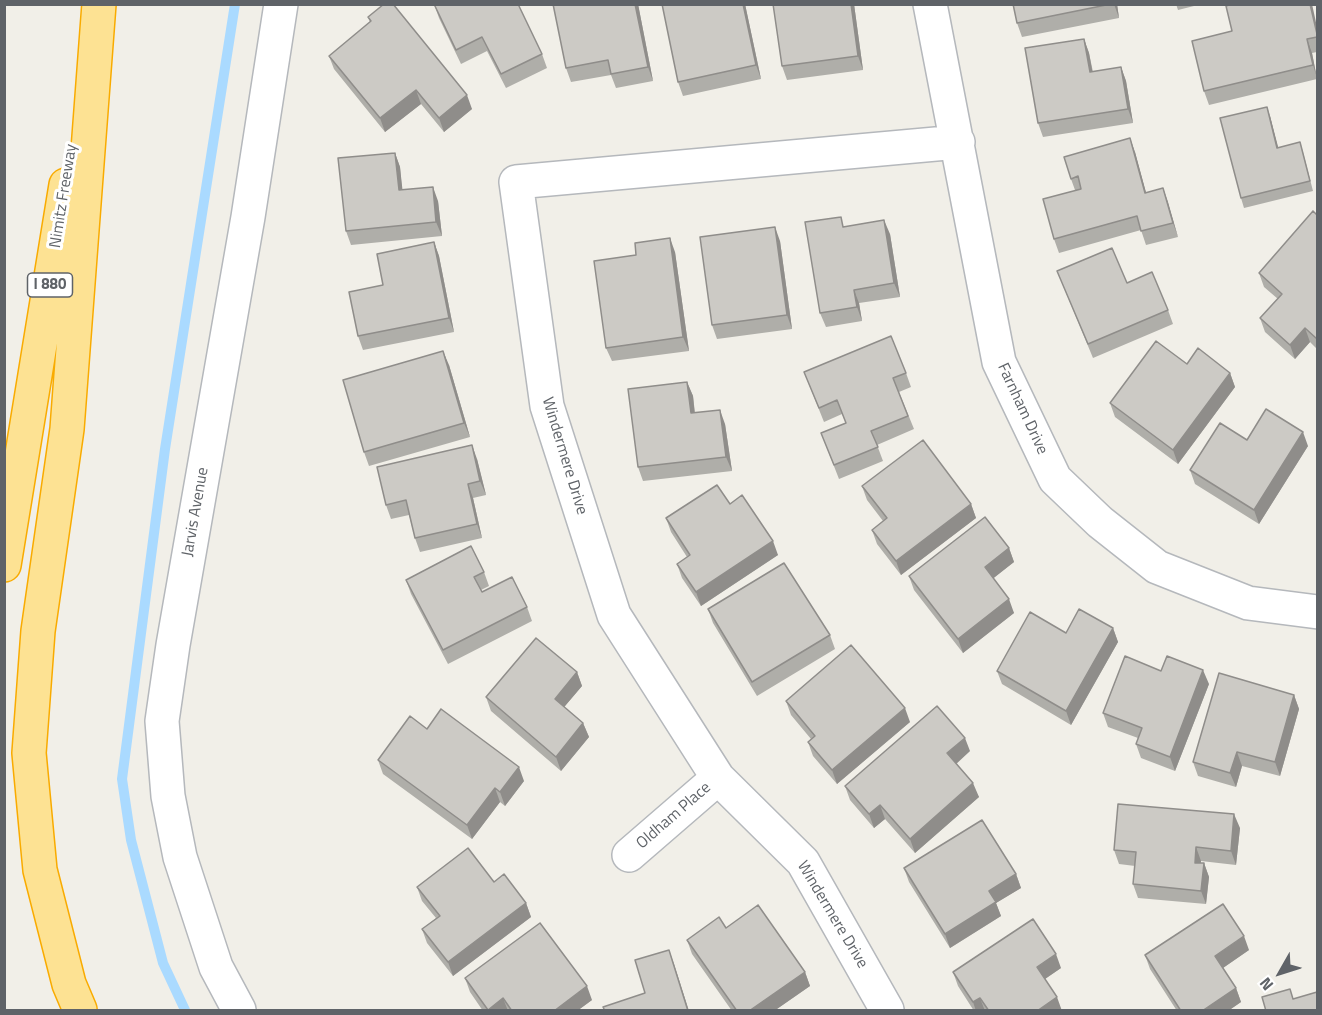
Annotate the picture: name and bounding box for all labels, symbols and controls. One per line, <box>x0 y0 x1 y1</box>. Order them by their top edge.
street label: Nimitz Freeway <box>46 143 82 249</box>
road number: I 880 <box>28 273 72 297</box>
street label: Farnham Drive <box>992 360 1052 458</box>
street label: Windermere Drive <box>537 395 591 517</box>
street label: Jarvis Avenue <box>179 466 213 558</box>
street label: Oldham Place <box>633 778 715 854</box>
street label: Windermere Drive <box>792 858 872 972</box>
north arrow <box>1250 943 1310 1003</box>
text: N <box>1253 972 1279 996</box>

